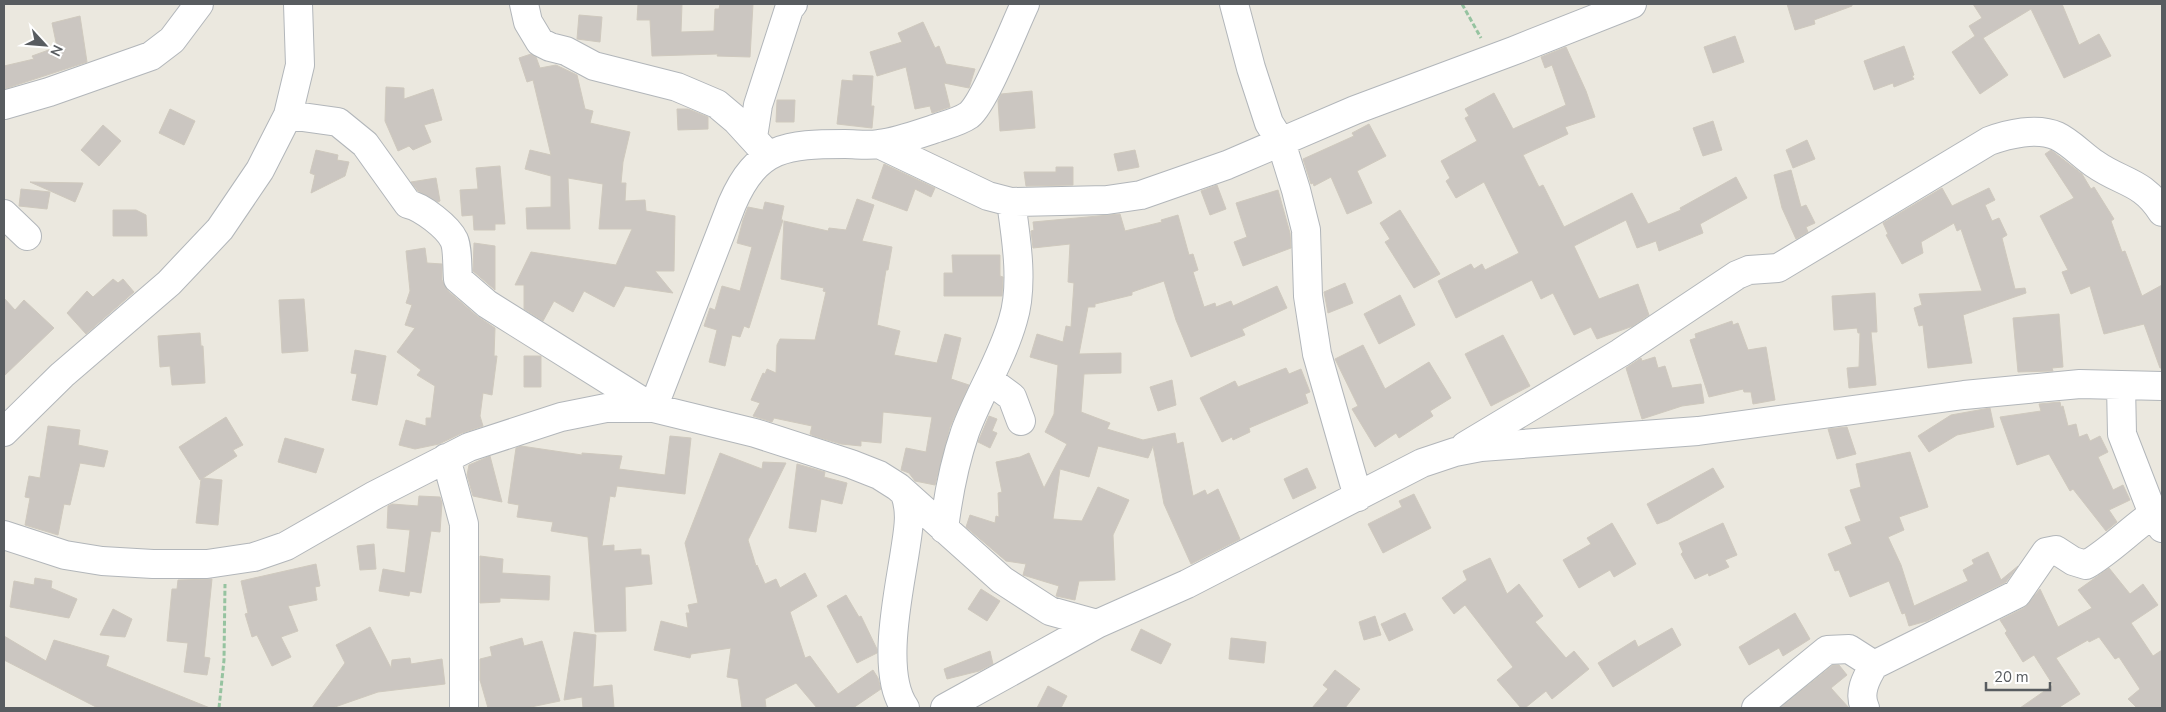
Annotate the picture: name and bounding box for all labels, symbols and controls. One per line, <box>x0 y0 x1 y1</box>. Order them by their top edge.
north arrow <box>20 20 70 70</box>
text: N <box>45 42 67 59</box>
scale bar <box>1986 660 2050 692</box>
text: 20 m <box>1994 667 2029 687</box>

